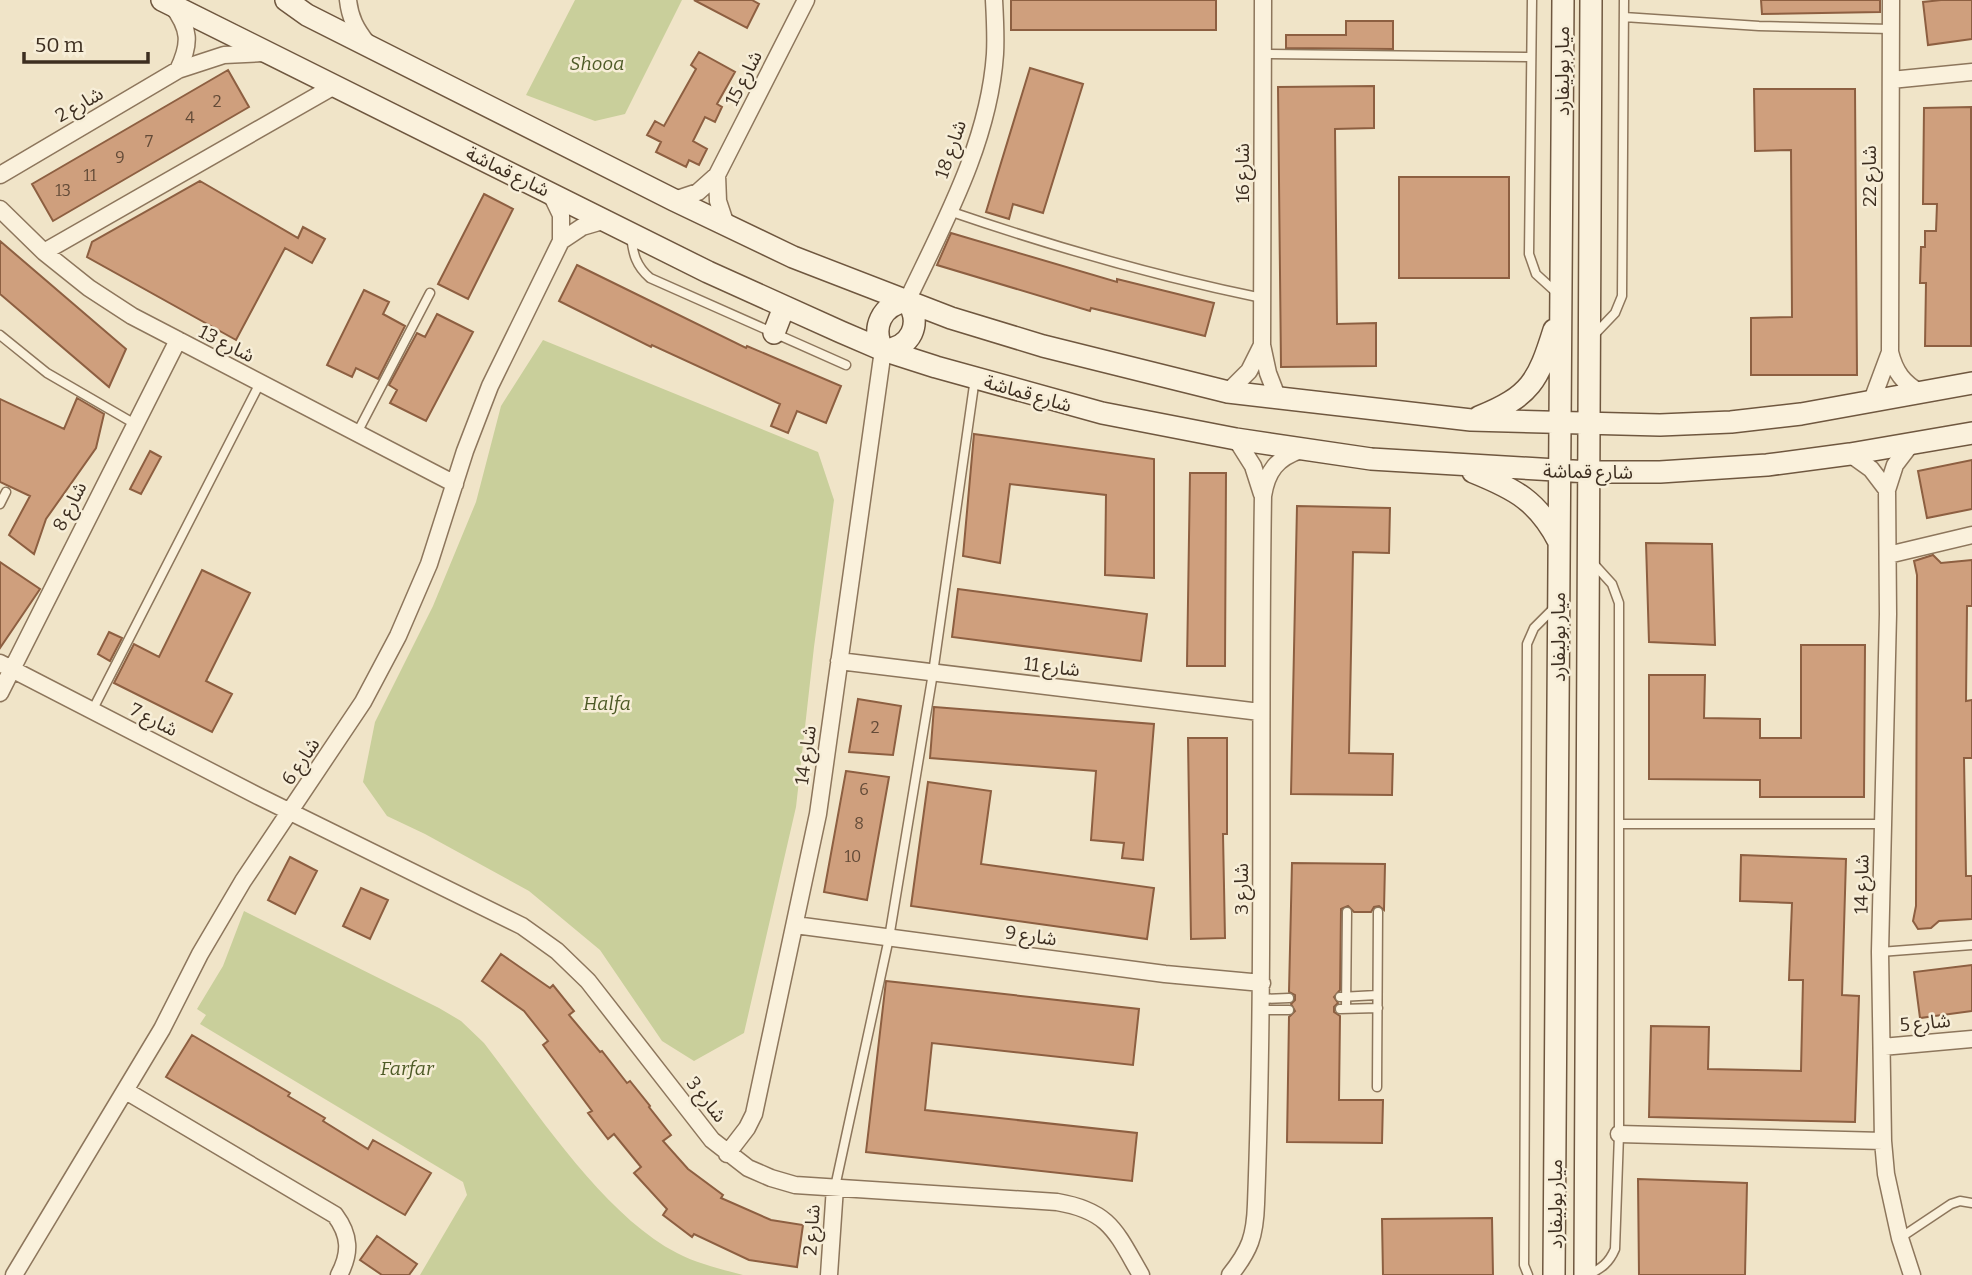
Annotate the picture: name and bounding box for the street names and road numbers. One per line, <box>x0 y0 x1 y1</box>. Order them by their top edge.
street label: ميار بوليفارد <box>1551 26 1574 116</box>
street label: شارع 15 <box>720 47 769 111</box>
street label: شارع 2 <box>51 82 108 129</box>
street label: شارع 18 <box>930 117 973 182</box>
street label: شارع قماشة <box>461 141 553 203</box>
street label: شارع 16 <box>1231 143 1256 203</box>
street label: شارع 22 <box>1858 145 1883 207</box>
street label: شارع 13 <box>194 320 258 369</box>
street label: شارع قماشة <box>981 370 1074 419</box>
street label: شارع قماشة <box>1543 459 1633 486</box>
street label: شارع 8 <box>47 478 93 536</box>
street label: ميار بوليفارد <box>1547 592 1570 682</box>
street label: شارع 11 <box>1022 652 1081 683</box>
street label: شارع 7 <box>125 698 181 743</box>
street label: شارع 14 <box>790 724 823 786</box>
street label: شارع 6 <box>276 733 326 790</box>
street label: شارع 14 <box>1849 854 1876 914</box>
street label: شارع 3 <box>1230 863 1255 915</box>
street label: شارع 9 <box>1003 920 1058 952</box>
street label: شارع 5 <box>1899 1009 1952 1038</box>
street label: شارع 3 <box>680 1072 732 1128</box>
street label: ميار بوليفارد <box>1544 1159 1567 1249</box>
street label: شارع 2 <box>798 1204 827 1257</box>

